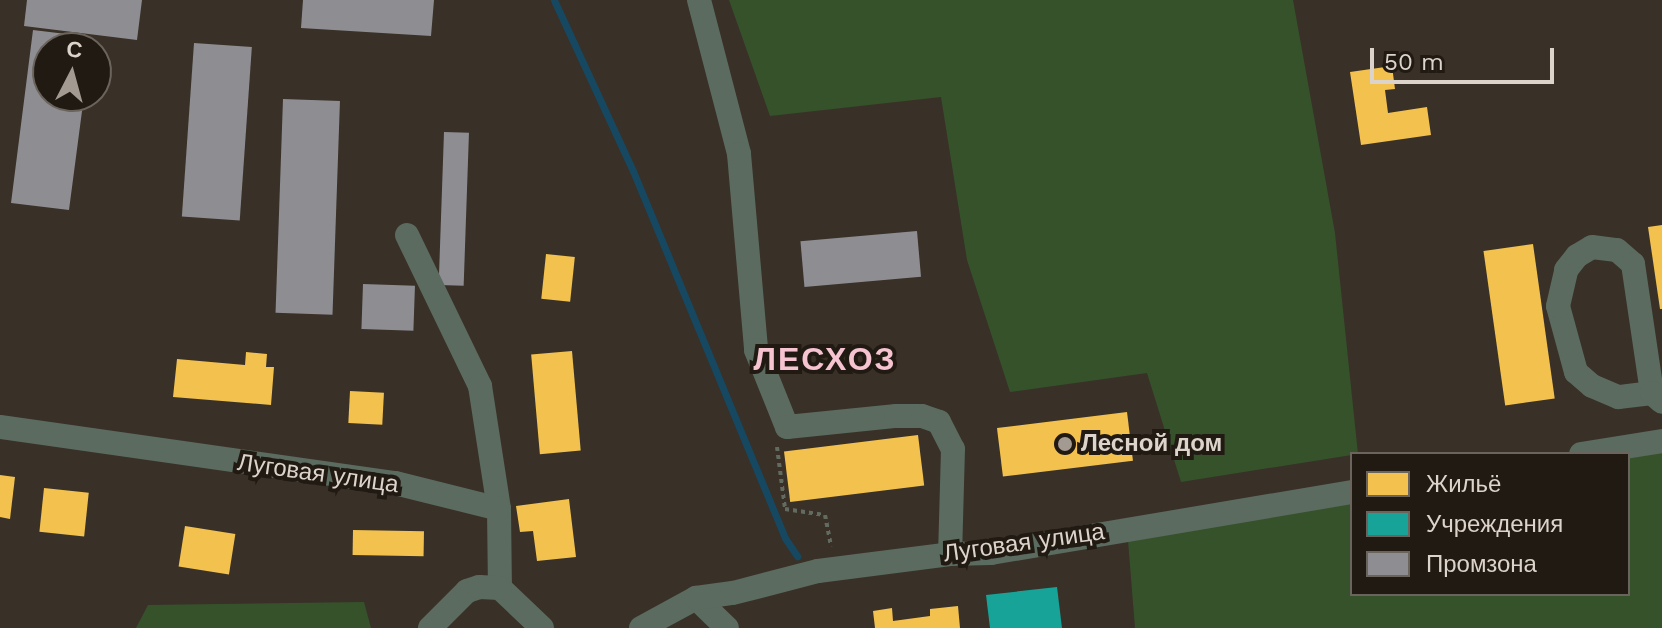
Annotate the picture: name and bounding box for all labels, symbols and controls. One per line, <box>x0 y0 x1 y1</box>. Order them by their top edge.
north arrow <box>32 32 112 112</box>
scale bar <box>1374 32 1558 82</box>
text: С <box>65 36 84 63</box>
text: 50 m <box>1384 48 1444 76</box>
district label: ЛЕСХОЗ <box>753 340 897 378</box>
place label: Лесной дом <box>1081 430 1222 458</box>
marker: Лесной дом <box>1056 435 1074 453</box>
street label: Луговая улица <box>235 448 401 500</box>
legend <box>1350 452 1630 596</box>
text: Жильё <box>1426 470 1501 498</box>
text: Учреждения <box>1426 510 1563 538</box>
street label: Луговая улица <box>941 517 1107 569</box>
text: Промзона <box>1426 550 1537 578</box>

